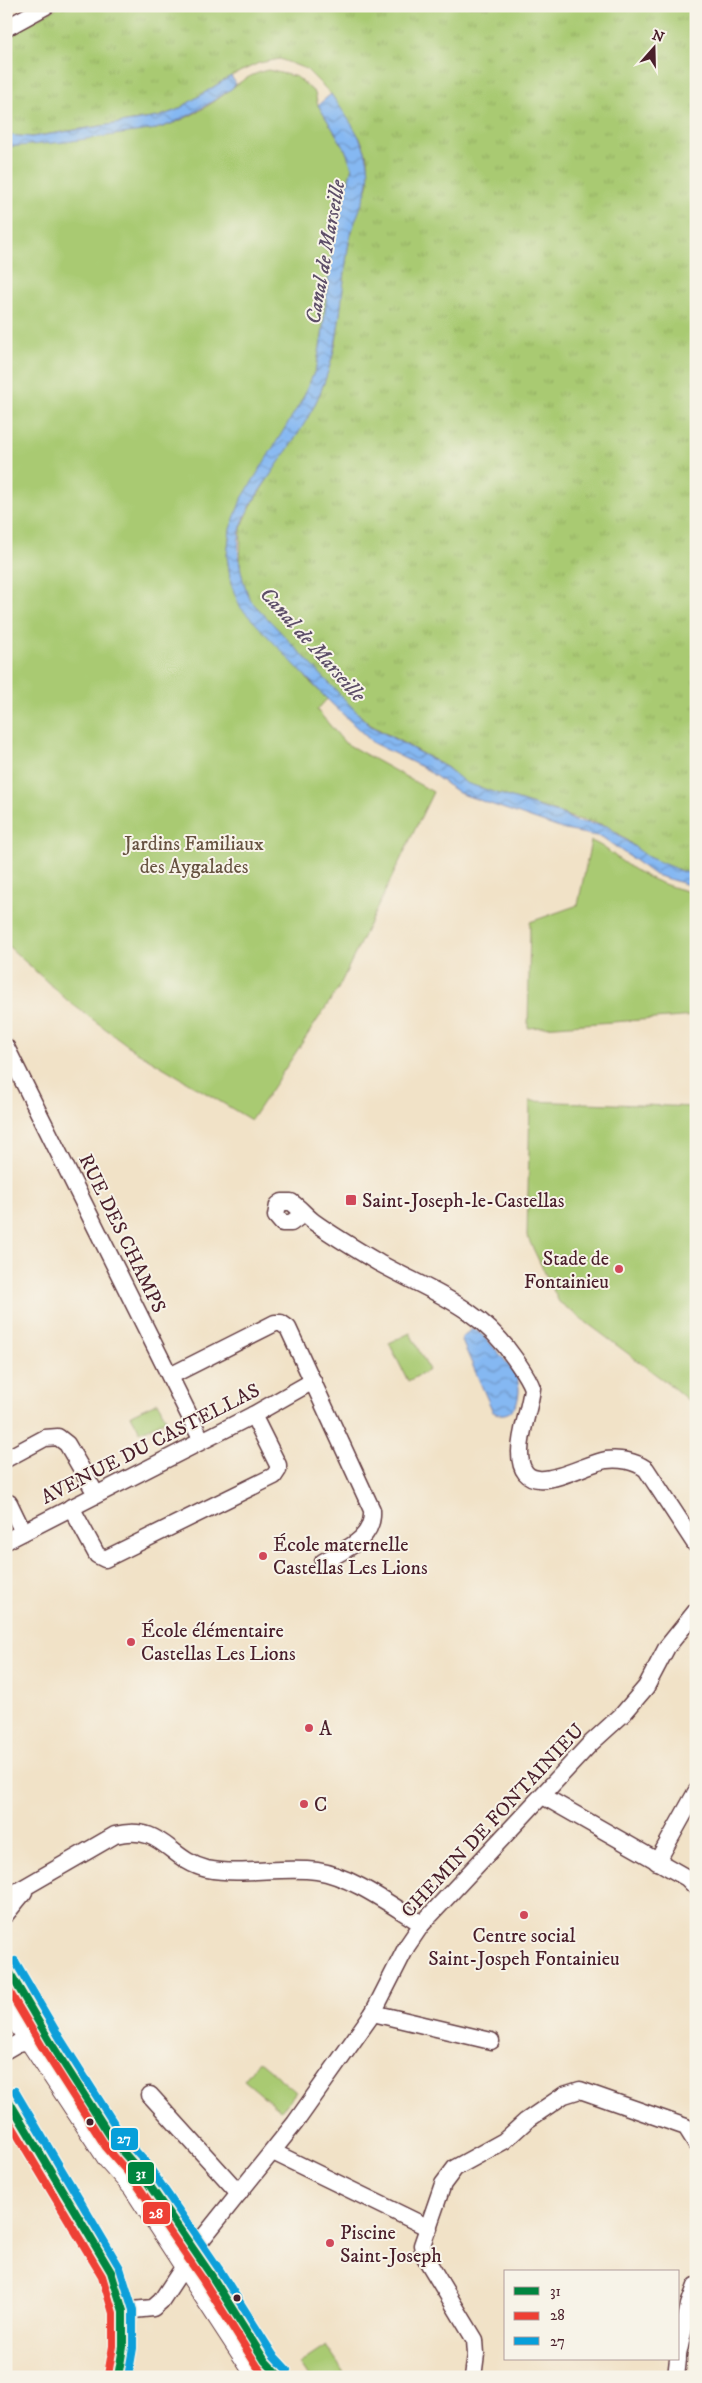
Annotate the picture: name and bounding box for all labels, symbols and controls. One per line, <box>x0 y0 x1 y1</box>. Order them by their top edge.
north arrow <box>630 22 680 72</box>
text: N <box>650 26 667 47</box>
water label: Canal de Marseille <box>301 177 352 326</box>
water label: Canal de Marseille <box>254 582 371 708</box>
park label: Jardins Familiaux des Aygalades <box>122 832 264 880</box>
street label: RUE DES CHAMPS <box>72 1150 171 1317</box>
place label: Saint-Joseph-le-Castellas <box>362 1189 565 1214</box>
marker: Saint-Joseph-le-Castellas <box>344 1193 358 1207</box>
place label: Stade de Fontainieu <box>524 1247 609 1295</box>
marker: Stade de Fontainieu <box>613 1263 625 1275</box>
street label: AVENUE DU CASTELLAS <box>37 1378 264 1510</box>
place label: École maternelle Castellas Les Lions <box>273 1533 428 1581</box>
marker: École maternelle Castellas Les Lions <box>257 1550 269 1562</box>
place label: École élémentaire Castellas Les Lions <box>141 1619 296 1667</box>
marker: École élémentaire Castellas Les Lions <box>125 1636 137 1648</box>
place label: A <box>319 1717 332 1742</box>
street label: CHEMIN DE FONTAINIEU <box>396 1719 590 1924</box>
marker: A <box>303 1722 315 1734</box>
place label: C <box>314 1793 327 1818</box>
marker: C <box>298 1798 310 1810</box>
marker: Centre social Saint-Jospeh Fontainieu <box>518 1909 530 1921</box>
place label: Centre social Saint-Jospeh Fontainieu <box>428 1924 620 1972</box>
unlabelled marker <box>85 2117 95 2127</box>
line badge: 27 <box>110 2127 139 2151</box>
text: 27 <box>117 2130 131 2148</box>
line badge: 31 <box>127 2161 155 2185</box>
text: 31 <box>136 2165 146 2183</box>
line badge: 28 <box>142 2201 171 2225</box>
text: 28 <box>149 2205 163 2223</box>
place label: Piscine Saint-Joseph <box>340 2221 442 2269</box>
marker: Piscine Saint-Joseph <box>324 2237 336 2249</box>
legend <box>504 2270 680 2360</box>
text: 31 <box>550 2282 561 2301</box>
unlabelled marker <box>232 2293 242 2303</box>
text: 28 <box>550 2306 565 2325</box>
text: 27 <box>550 2332 565 2351</box>

